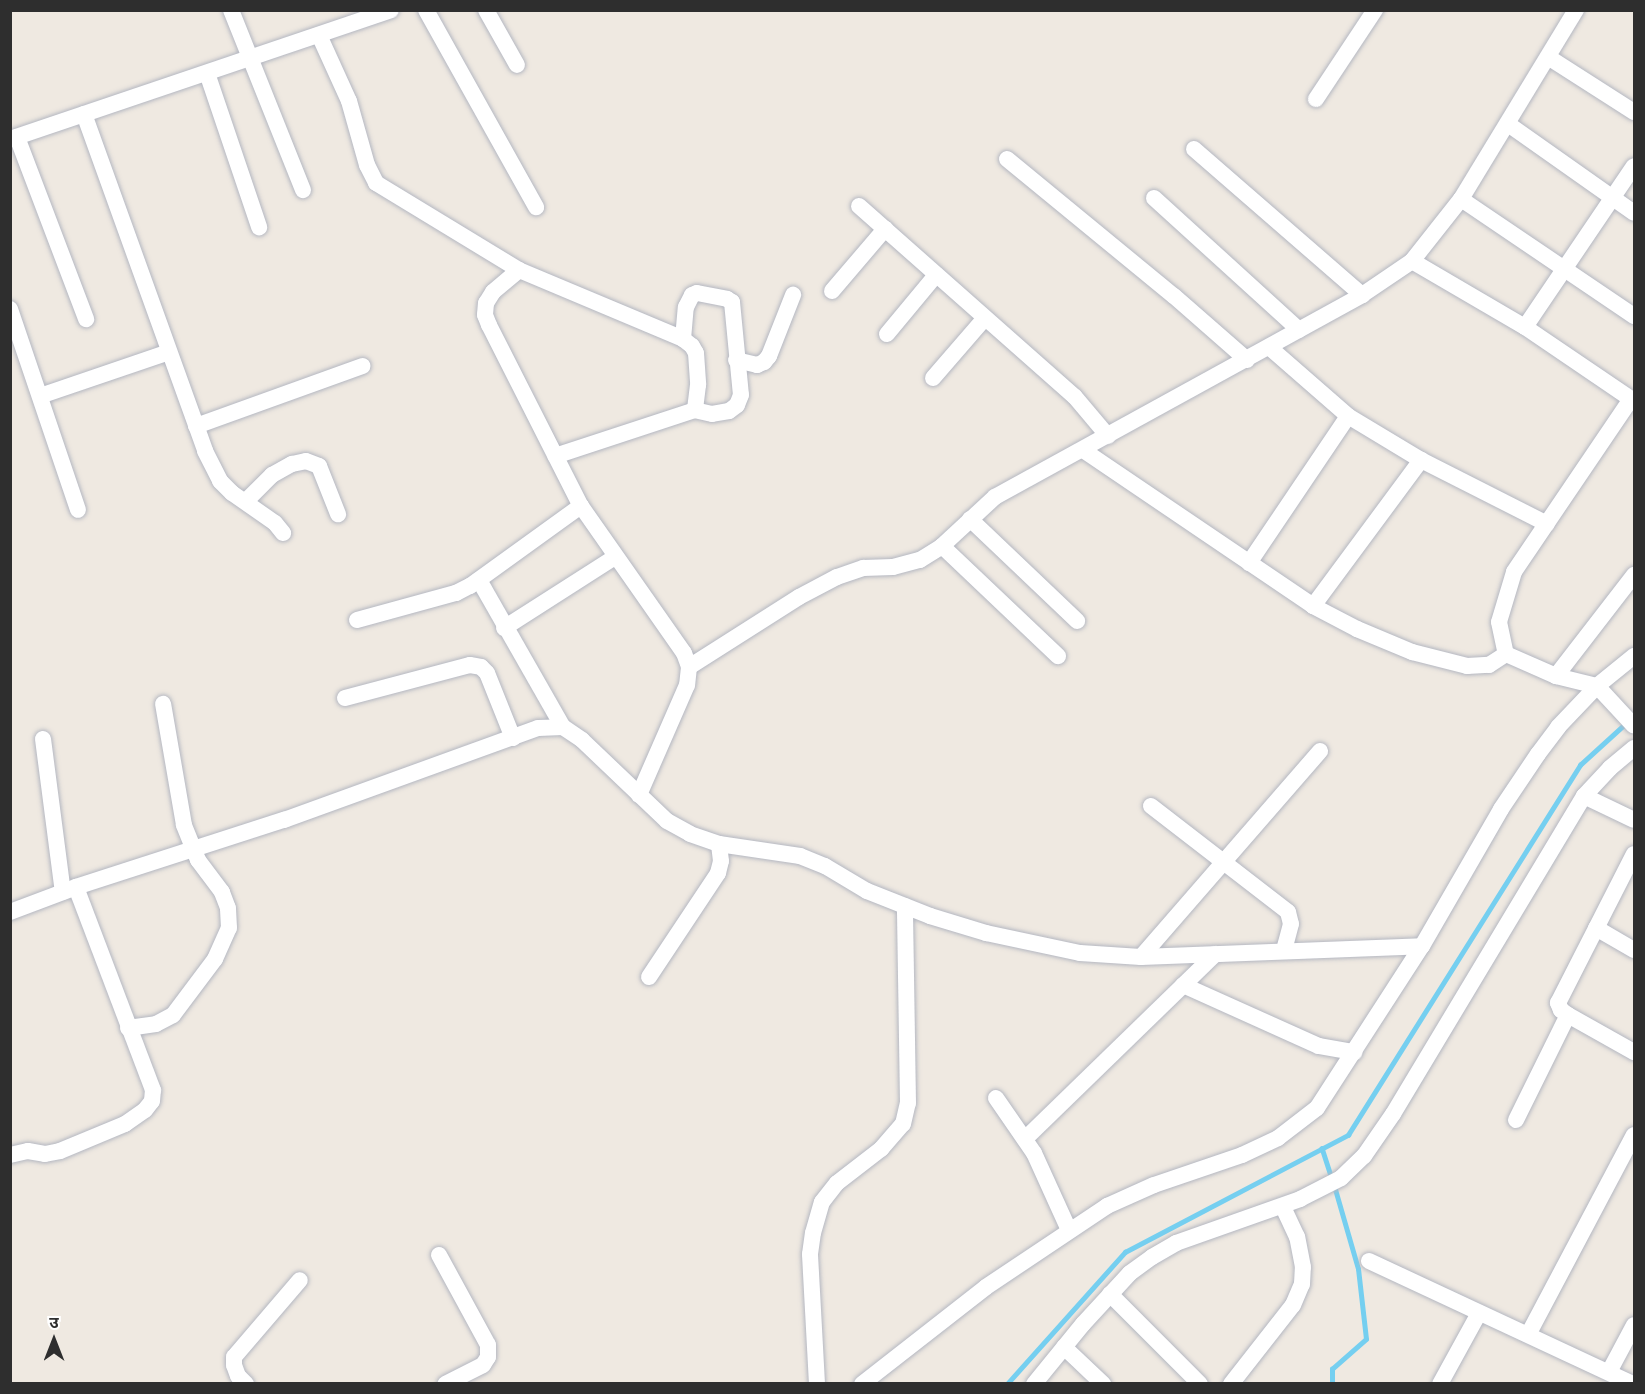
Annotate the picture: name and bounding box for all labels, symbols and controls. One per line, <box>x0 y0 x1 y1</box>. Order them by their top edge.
north arrow <box>24 1310 84 1370</box>
text: उ <box>49 1312 59 1332</box>

